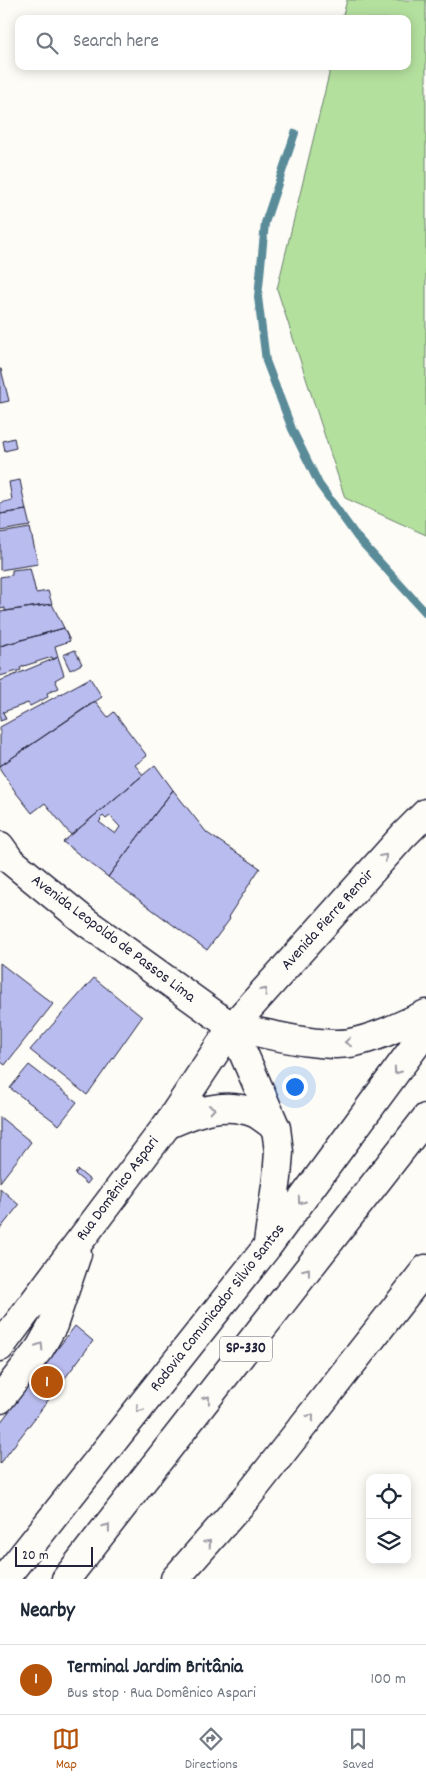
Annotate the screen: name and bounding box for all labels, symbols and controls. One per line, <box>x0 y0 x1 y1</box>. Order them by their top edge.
search box <box>15 15 411 70</box>
icon: search <box>33 29 61 57</box>
text: Search here <box>73 29 159 56</box>
one-way arrow <box>379 854 387 863</box>
street label: Avenida Pierre Renoir <box>276 864 380 976</box>
street label: Avenida Leopoldo de Passos Lima <box>26 869 200 1009</box>
one-way arrow <box>258 988 267 997</box>
one-way arrow <box>343 1036 351 1047</box>
one-way arrow <box>394 1065 403 1075</box>
your location <box>282 1074 308 1100</box>
one-way arrow <box>209 1104 217 1115</box>
street label: Rua Domênico Aspari <box>71 1132 165 1246</box>
one-way arrow <box>298 1195 306 1204</box>
street label: Rodovia Comunicador Silvio Santos <box>145 1219 291 1397</box>
one-way arrow <box>301 1268 309 1277</box>
road number: SP-330 <box>220 1336 272 1362</box>
one-way arrow <box>34 1343 43 1352</box>
pin: 1 <box>31 1363 63 1401</box>
one-way arrow <box>201 1396 209 1405</box>
one-way arrow <box>136 1403 144 1412</box>
one-way arrow <box>305 1413 314 1423</box>
map controls <box>366 1474 411 1564</box>
button: locate <box>366 1474 411 1519</box>
button: layers <box>366 1519 411 1564</box>
one-way arrow <box>101 1524 109 1533</box>
one-way arrow <box>202 1539 211 1548</box>
scale bar <box>15 1544 92 1567</box>
text: 20 m <box>22 1546 49 1566</box>
text: Nearby <box>20 1597 75 1627</box>
text: Terminal Jardim Britânia <box>67 1655 243 1682</box>
text: 1 <box>34 1668 38 1691</box>
text: 100 m <box>370 1668 406 1691</box>
text: Bus stop · Rua Domênico Aspari <box>67 1682 256 1705</box>
tab: Map <box>52 1725 80 1775</box>
tab: Directions <box>185 1725 238 1775</box>
tab: Saved <box>342 1725 374 1775</box>

